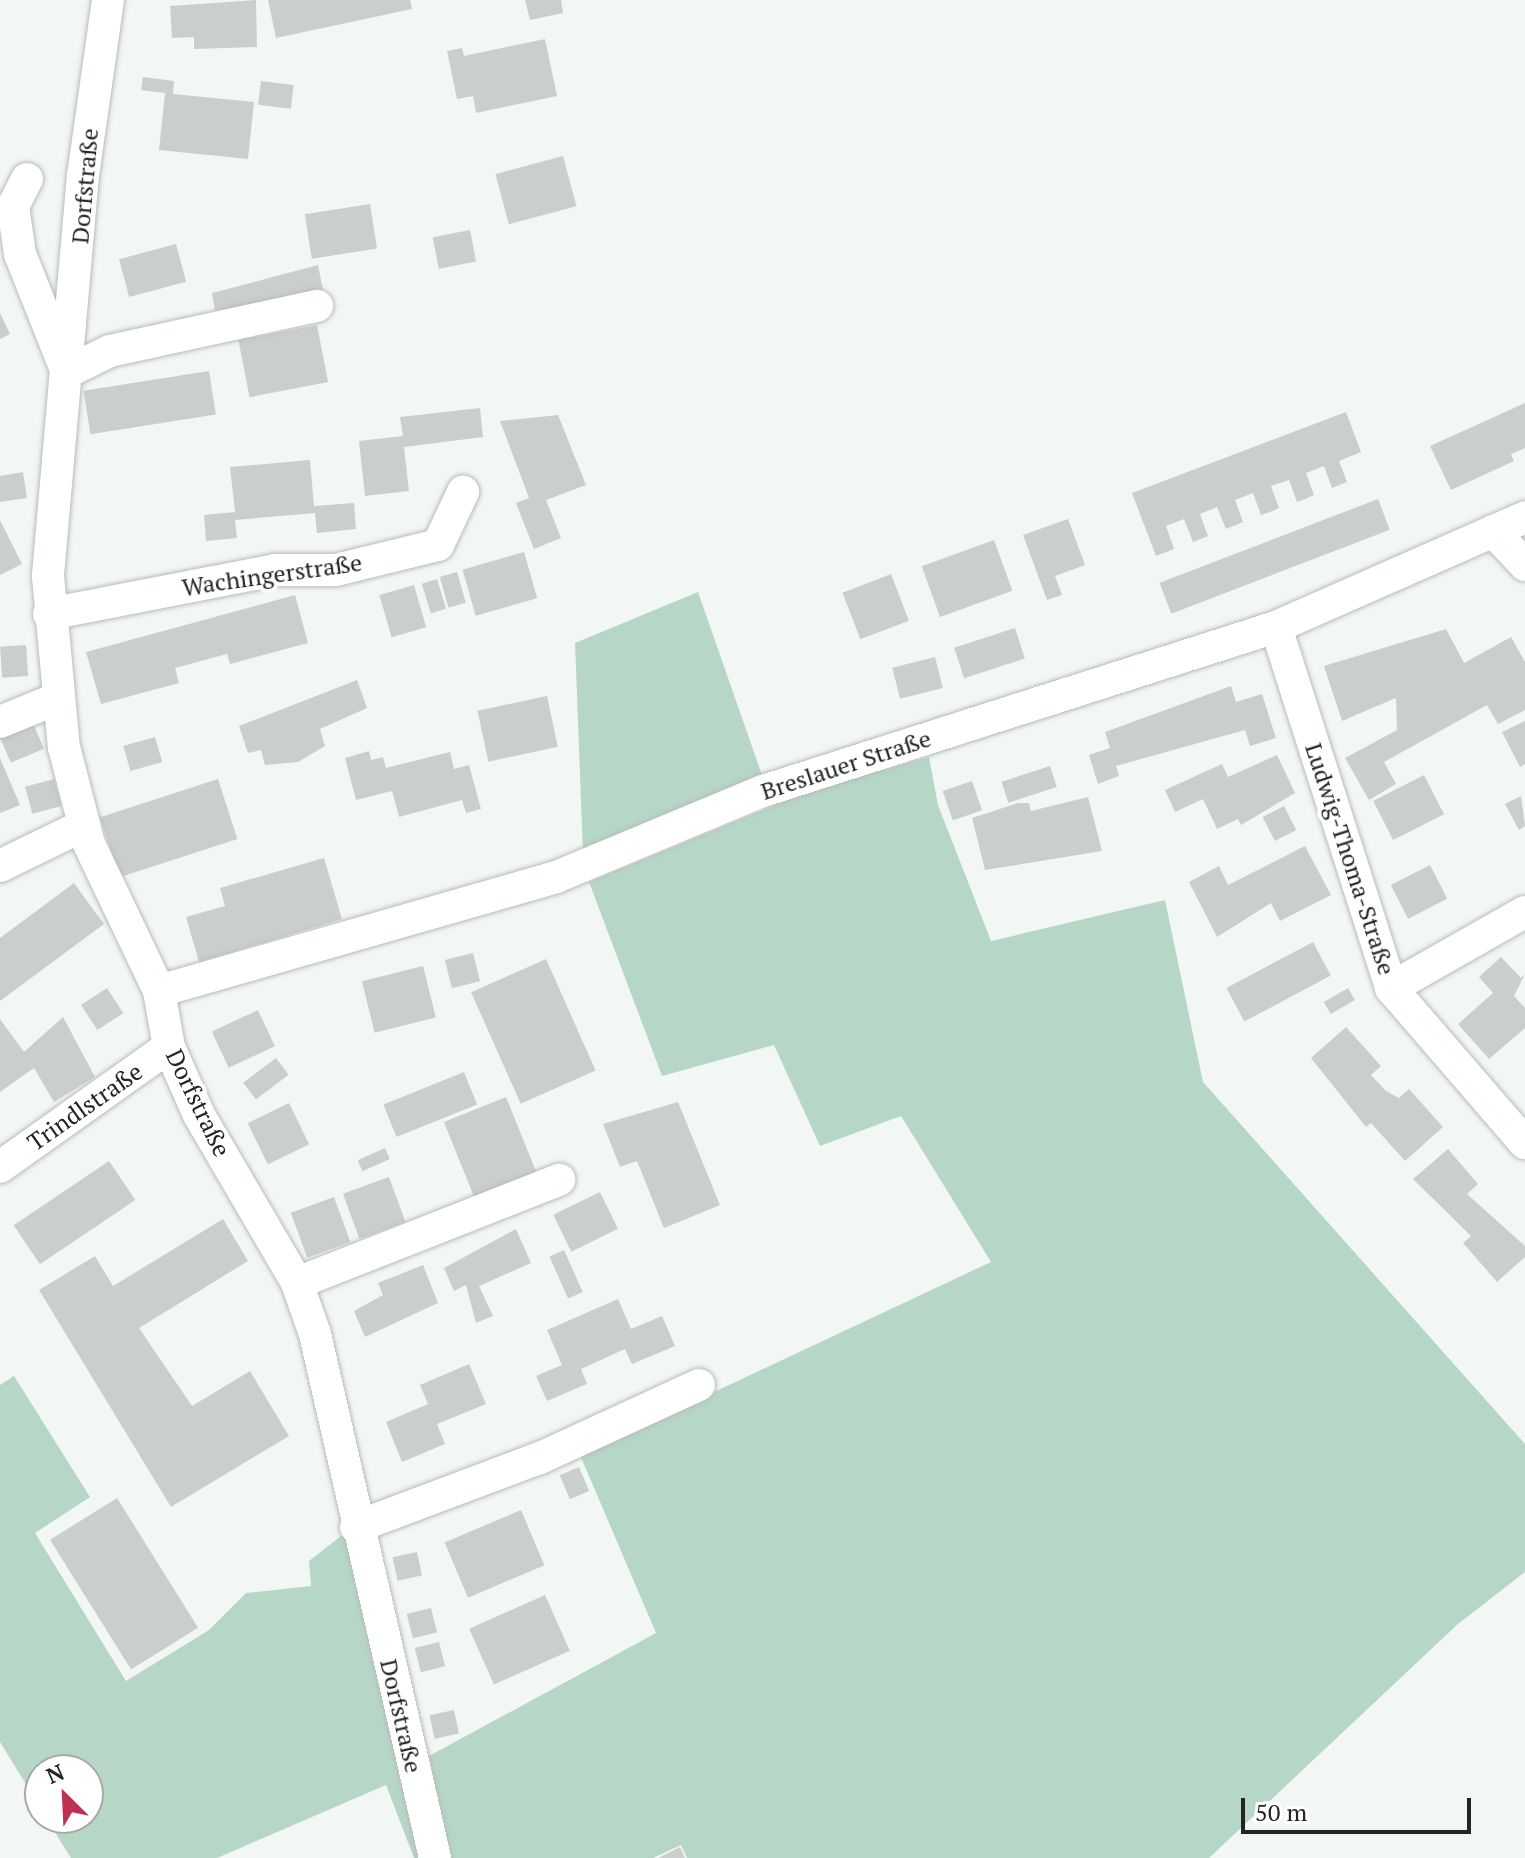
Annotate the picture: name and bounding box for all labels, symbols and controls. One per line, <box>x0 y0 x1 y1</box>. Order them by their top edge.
street label: Dorfstraße <box>66 127 104 245</box>
street label: Wachingerstraße <box>180 548 364 602</box>
street label: Breslauer Straße <box>757 724 935 806</box>
street label: Ludwig-Thoma-Straße <box>1299 739 1401 979</box>
street label: Dorfstraße <box>160 1045 236 1161</box>
street label: Trindlstraße <box>22 1057 148 1157</box>
street label: Dorfstraße <box>374 1656 428 1776</box>
north arrow <box>24 1754 104 1834</box>
text: N <box>41 1757 68 1790</box>
scale bar <box>1245 1782 1475 1832</box>
text: 50 m <box>1255 1796 1307 1828</box>

